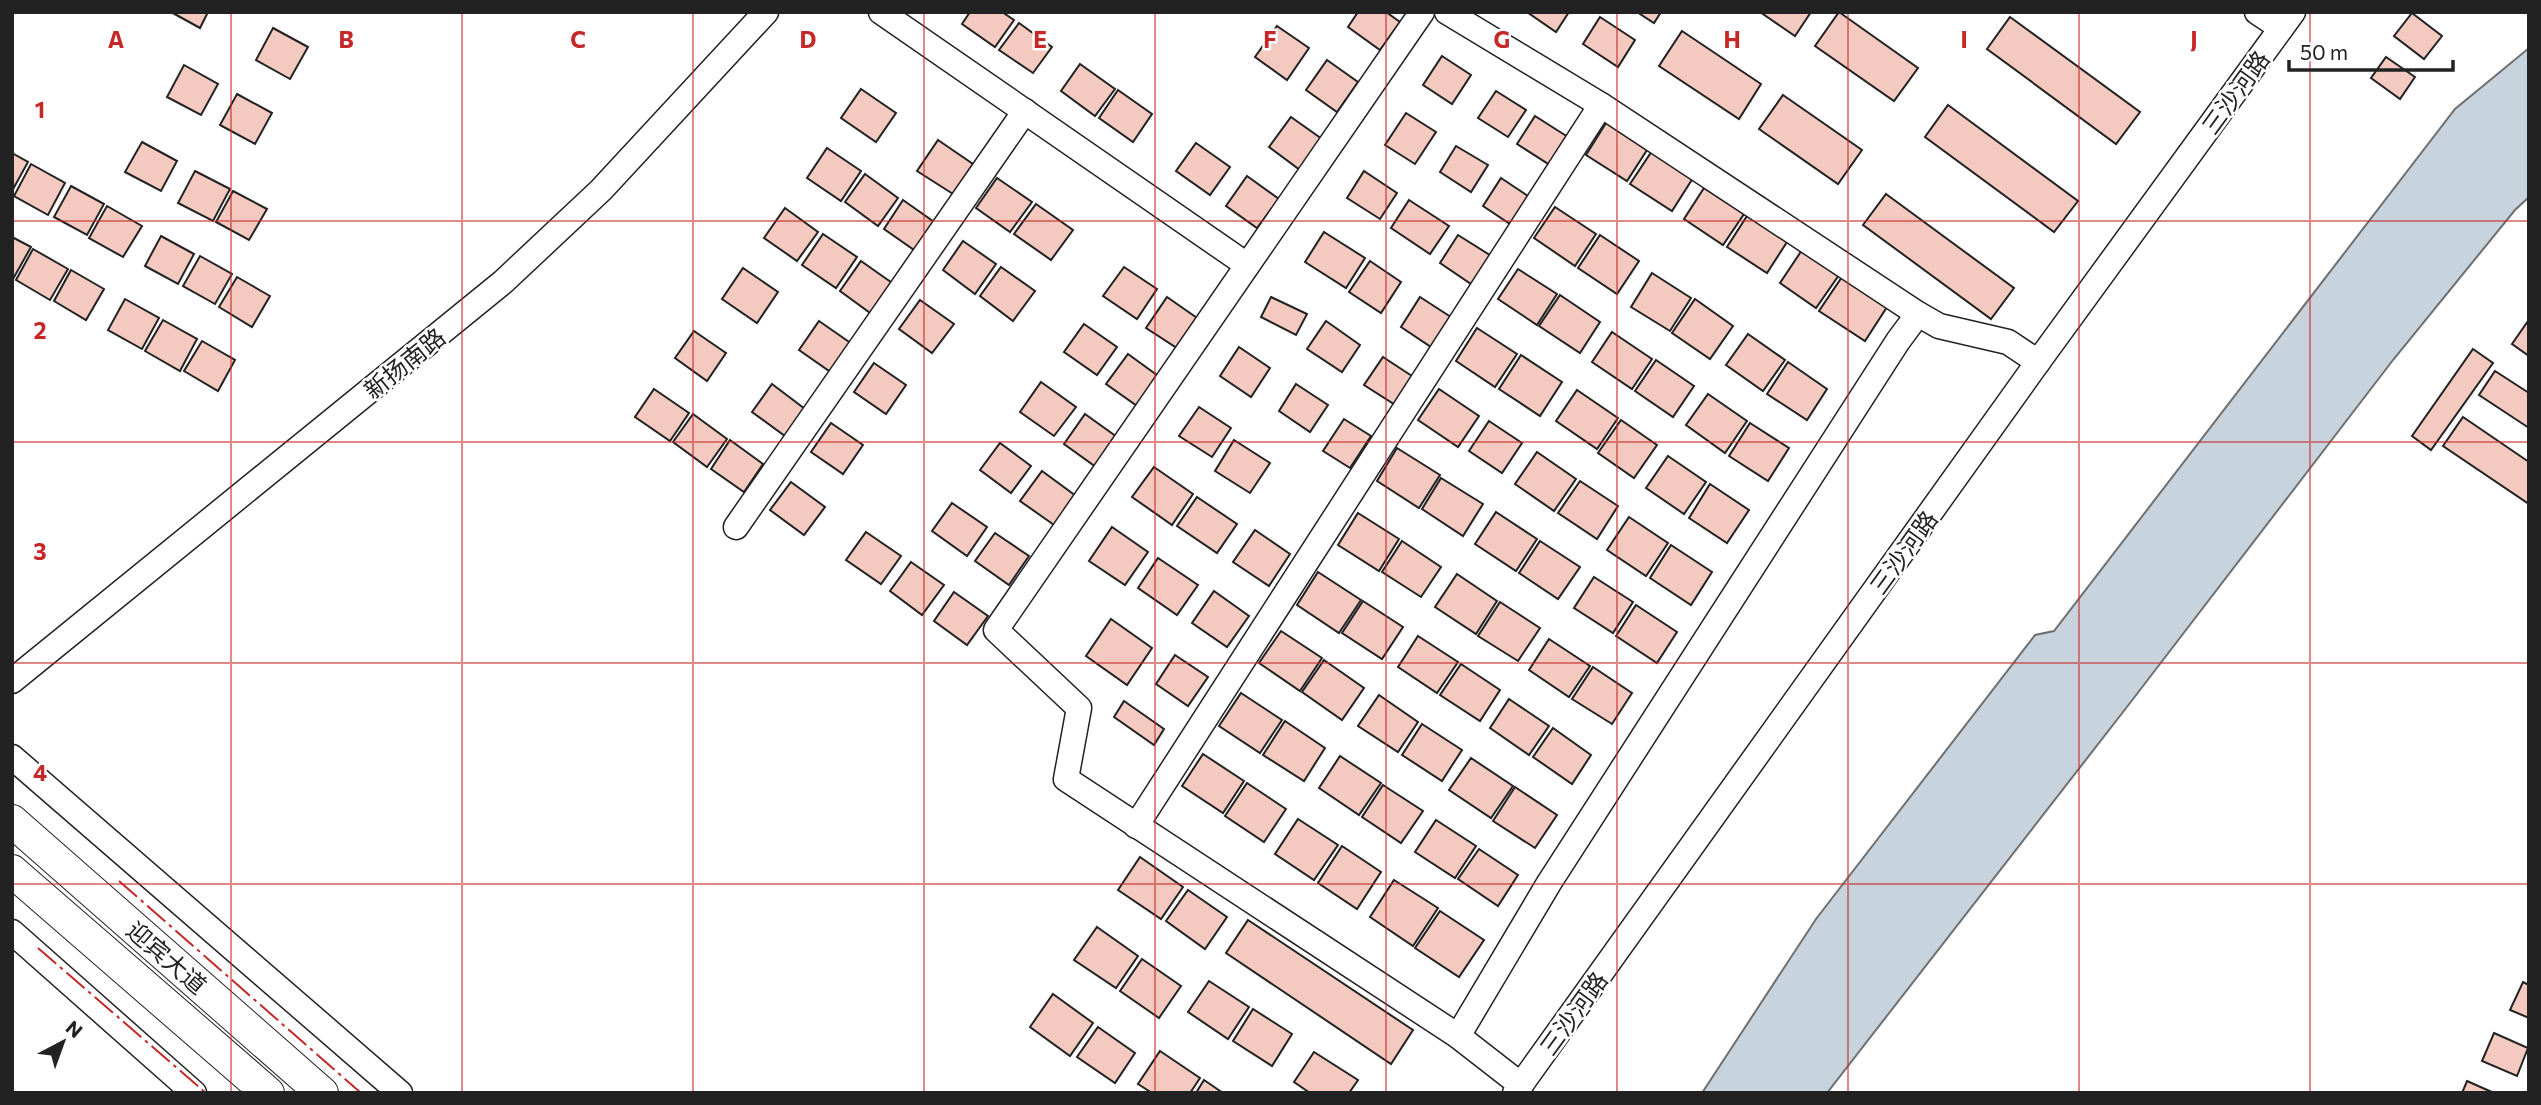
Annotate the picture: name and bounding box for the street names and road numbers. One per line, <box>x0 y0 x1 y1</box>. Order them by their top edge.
street label: 三沙河路 <box>2195 45 2275 139</box>
street label: 新扬南路 <box>358 322 450 404</box>
street label: 三沙河路 <box>1863 505 1943 599</box>
street label: 迎宾大道 <box>121 915 213 999</box>
street label: 三沙河路 <box>1533 966 1613 1060</box>

